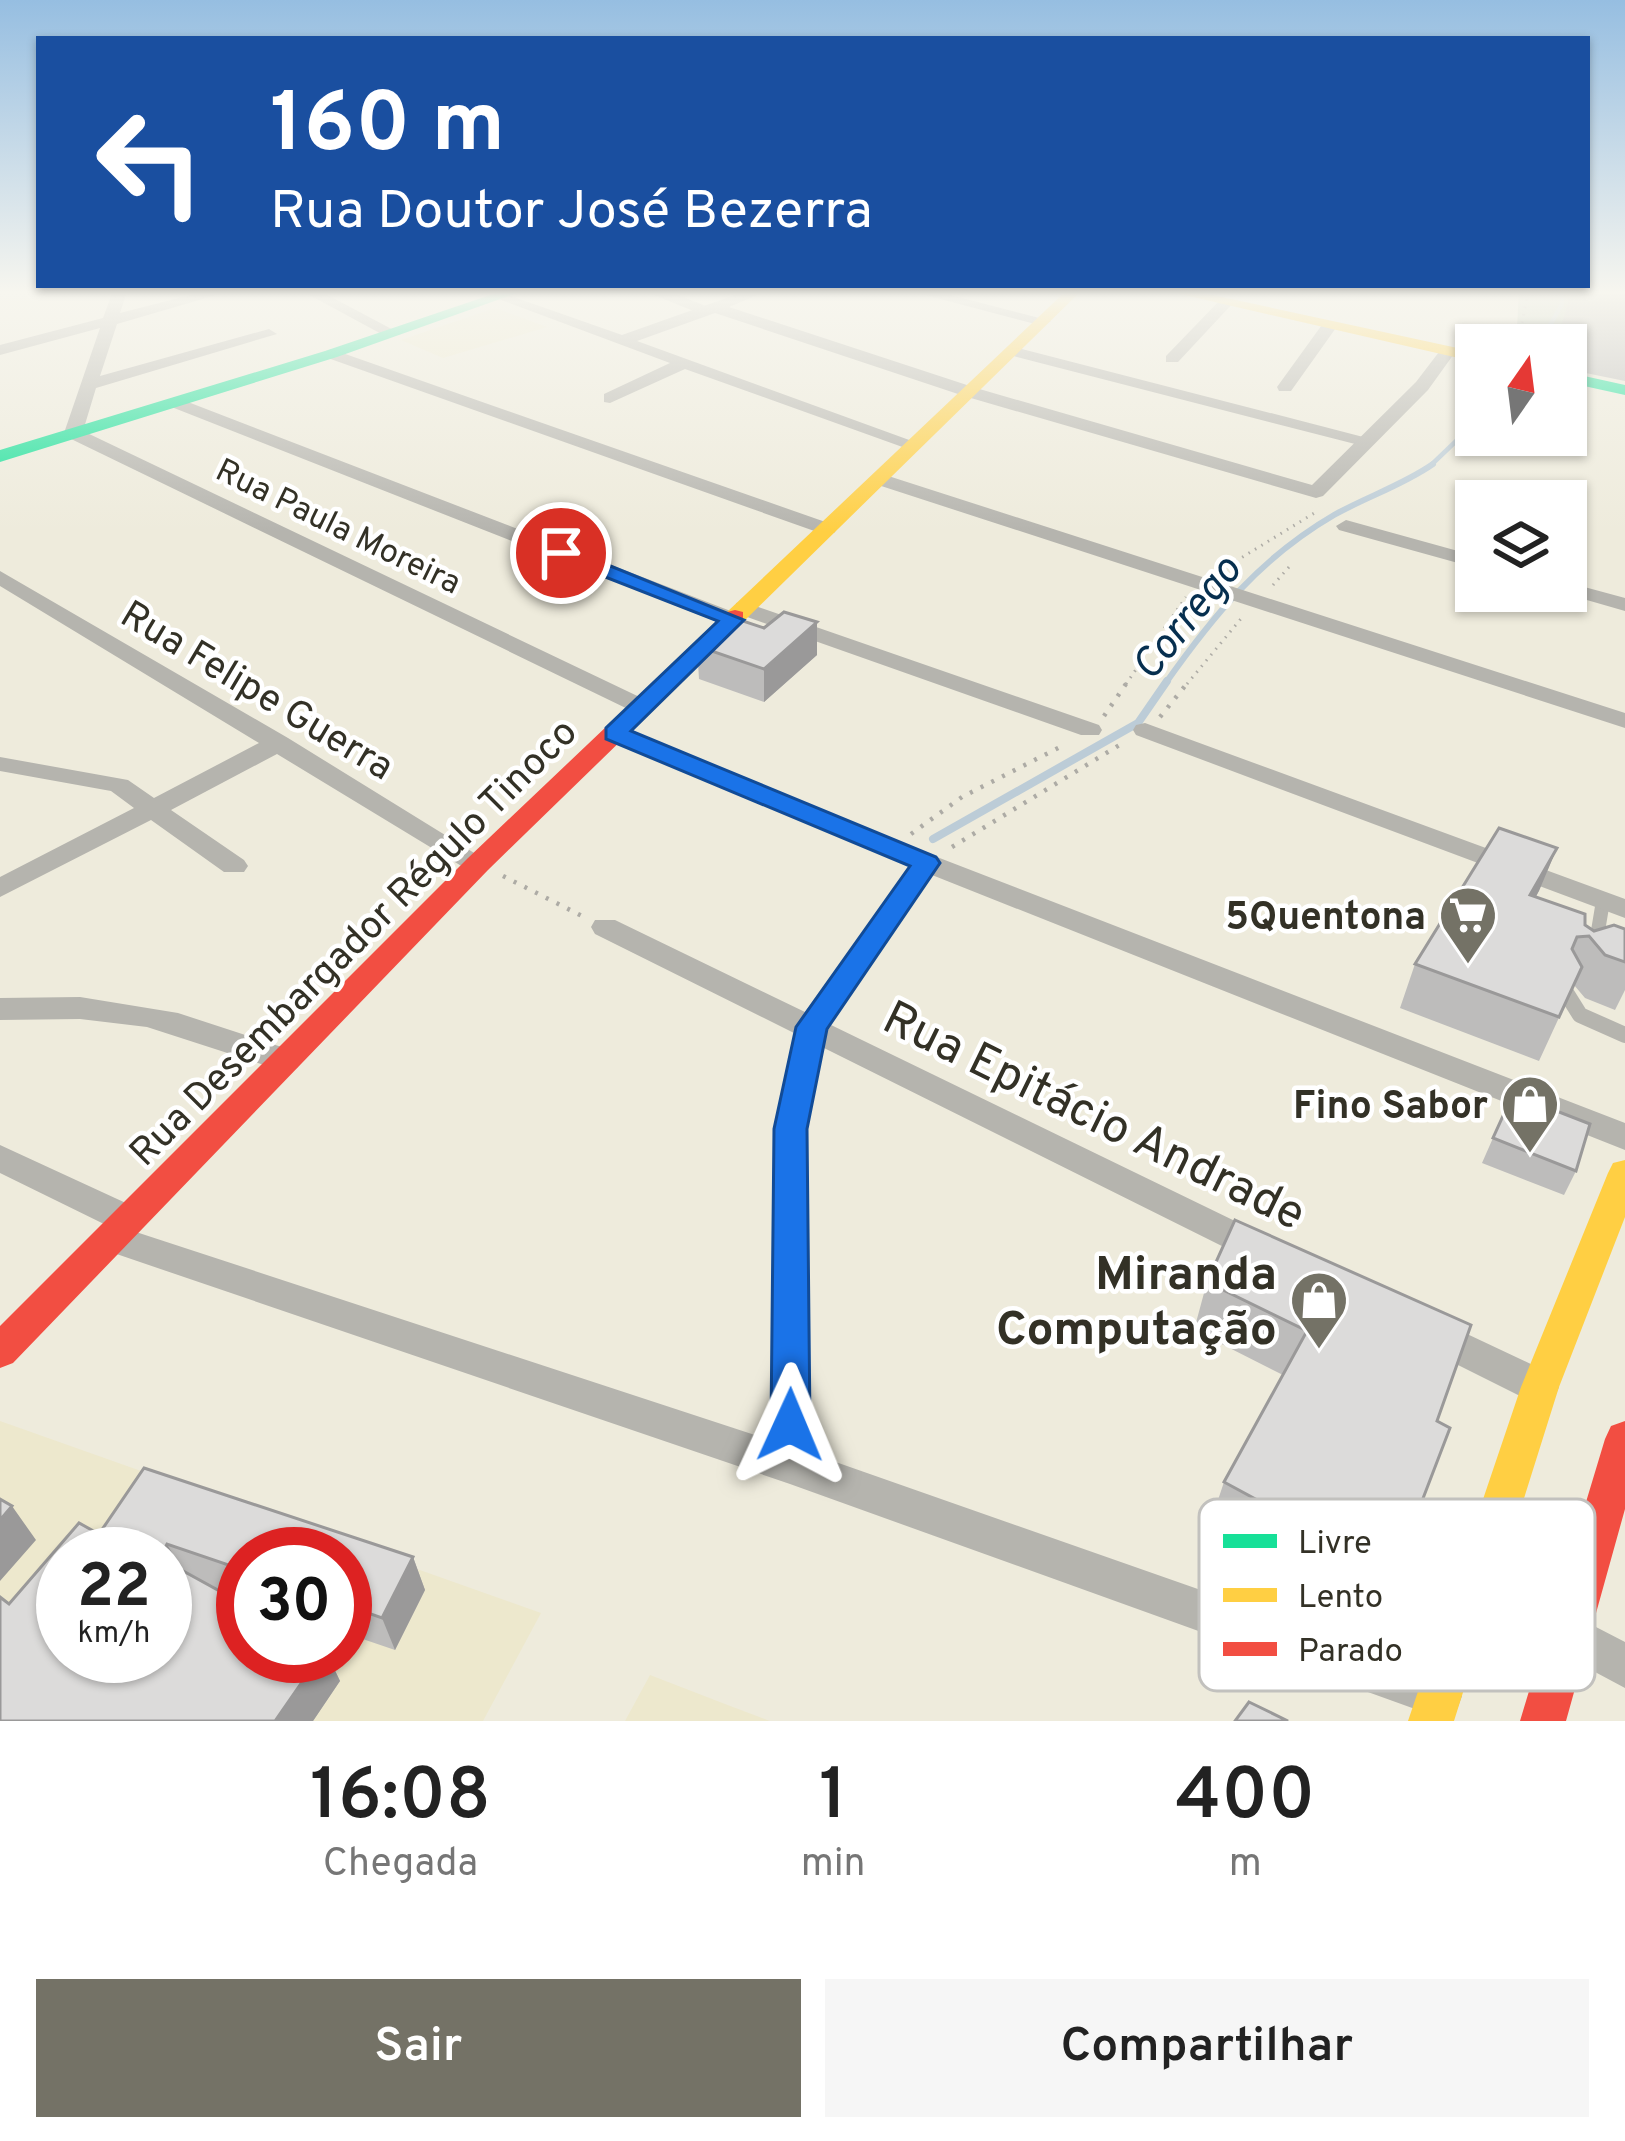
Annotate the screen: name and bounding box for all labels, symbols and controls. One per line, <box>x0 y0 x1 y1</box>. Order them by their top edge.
text: 160 m <box>270 75 505 181</box>
icon: left <box>72 84 228 240</box>
text: Rua Doutor José Bezerra <box>270 179 873 248</box>
north arrow <box>1455 324 1587 456</box>
map controls <box>1455 324 1587 612</box>
street label: Rua Paula Moreira <box>208 451 467 606</box>
button: layers <box>1455 480 1587 612</box>
pin <box>510 502 612 604</box>
icon: arrive <box>528 520 594 586</box>
water label: Corrego <box>1122 546 1255 693</box>
street label: Rua Felipe Guerra <box>110 592 401 794</box>
street label: Rua Desembargador Régulo Tinoco <box>121 710 590 1179</box>
supermarket icon: 5Quentona <box>1437 884 1499 966</box>
place label: 5Quentona <box>1225 895 1426 944</box>
street label: Rua Epitácio Andrade <box>872 990 1314 1247</box>
shop icon: Fino Sabor <box>1499 1073 1561 1155</box>
place label: Fino Sabor <box>1293 1084 1488 1133</box>
place label: Miranda Computação <box>996 1247 1277 1362</box>
shop icon: Miranda Computação <box>1288 1269 1350 1351</box>
position arrow <box>727 1362 853 1488</box>
legend <box>1199 1499 1595 1691</box>
text: Livre <box>1298 1524 1372 1566</box>
speed limit sign: 30 <box>216 1527 372 1683</box>
text: 22 <box>77 1552 151 1628</box>
text: Lento <box>1298 1578 1383 1620</box>
text: km/h <box>78 1616 150 1653</box>
text: Parado <box>1298 1632 1403 1674</box>
text: 16:08 <box>310 1753 491 1845</box>
text: 1 <box>819 1753 847 1845</box>
text: 400 <box>1175 1753 1315 1845</box>
text: Chegada <box>323 1841 478 1890</box>
text: min <box>801 1841 866 1890</box>
text: m <box>1229 1841 1262 1890</box>
button: Sair <box>36 1979 801 2117</box>
button: Compartilhar <box>825 1979 1589 2117</box>

